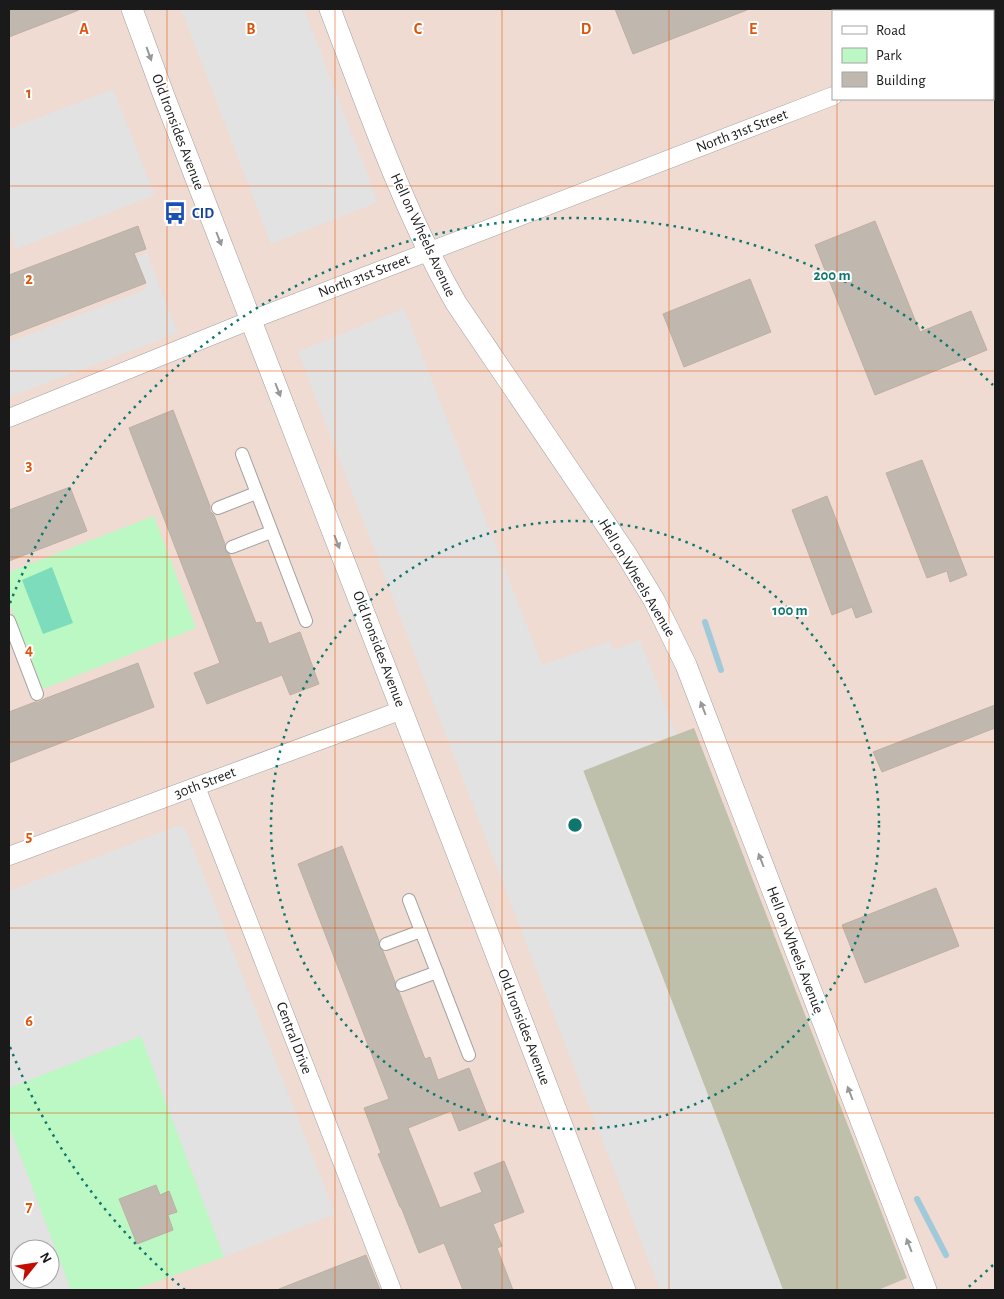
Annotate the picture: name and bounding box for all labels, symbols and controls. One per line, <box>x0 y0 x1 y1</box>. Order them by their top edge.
legend <box>832 10 994 100</box>
text: A <box>79 21 89 37</box>
text: B <box>246 21 256 37</box>
text: C <box>414 21 423 37</box>
text: D <box>581 21 592 37</box>
text: E <box>749 21 757 37</box>
text: Road <box>876 23 906 38</box>
one-way arrow <box>146 47 153 62</box>
text: Park <box>876 48 902 63</box>
street label: Old Ironsides Avenue <box>149 72 207 192</box>
text: Building <box>876 73 926 88</box>
text: 1 <box>26 85 32 101</box>
street label: North 31st Street <box>694 107 790 155</box>
street label: Hell on Wheels Avenue <box>388 171 458 299</box>
bus stop icon: CID <box>162 200 188 226</box>
place label: CID <box>192 206 214 221</box>
one-way arrow <box>216 232 224 246</box>
street label: North 31st Street <box>316 252 412 300</box>
text: 200 m <box>813 268 851 283</box>
text: 2 <box>25 271 33 287</box>
one-way arrow <box>275 383 282 398</box>
text: 3 <box>26 457 33 473</box>
street label: Hell on Wheels Avenue <box>596 516 678 640</box>
one-way arrow <box>333 535 341 550</box>
street label: Old Ironsides Avenue <box>350 589 408 709</box>
text: 100 m <box>772 603 808 618</box>
text: 4 <box>25 642 33 658</box>
one-way arrow <box>699 700 707 715</box>
street label: 30th Street <box>172 764 238 802</box>
centre of rings <box>566 816 584 834</box>
text: 5 <box>26 828 33 844</box>
one-way arrow <box>757 852 764 867</box>
street label: Hell on Wheels Avenue <box>764 885 826 1016</box>
street label: Old Ironsides Avenue <box>495 967 553 1087</box>
street label: Central Drive <box>273 1000 315 1076</box>
text: 6 <box>25 1013 33 1029</box>
one-way arrow <box>846 1086 854 1100</box>
text: 7 <box>26 1199 33 1215</box>
one-way arrow <box>905 1237 913 1252</box>
north arrow <box>10 1239 60 1289</box>
text: N <box>37 1250 54 1266</box>

